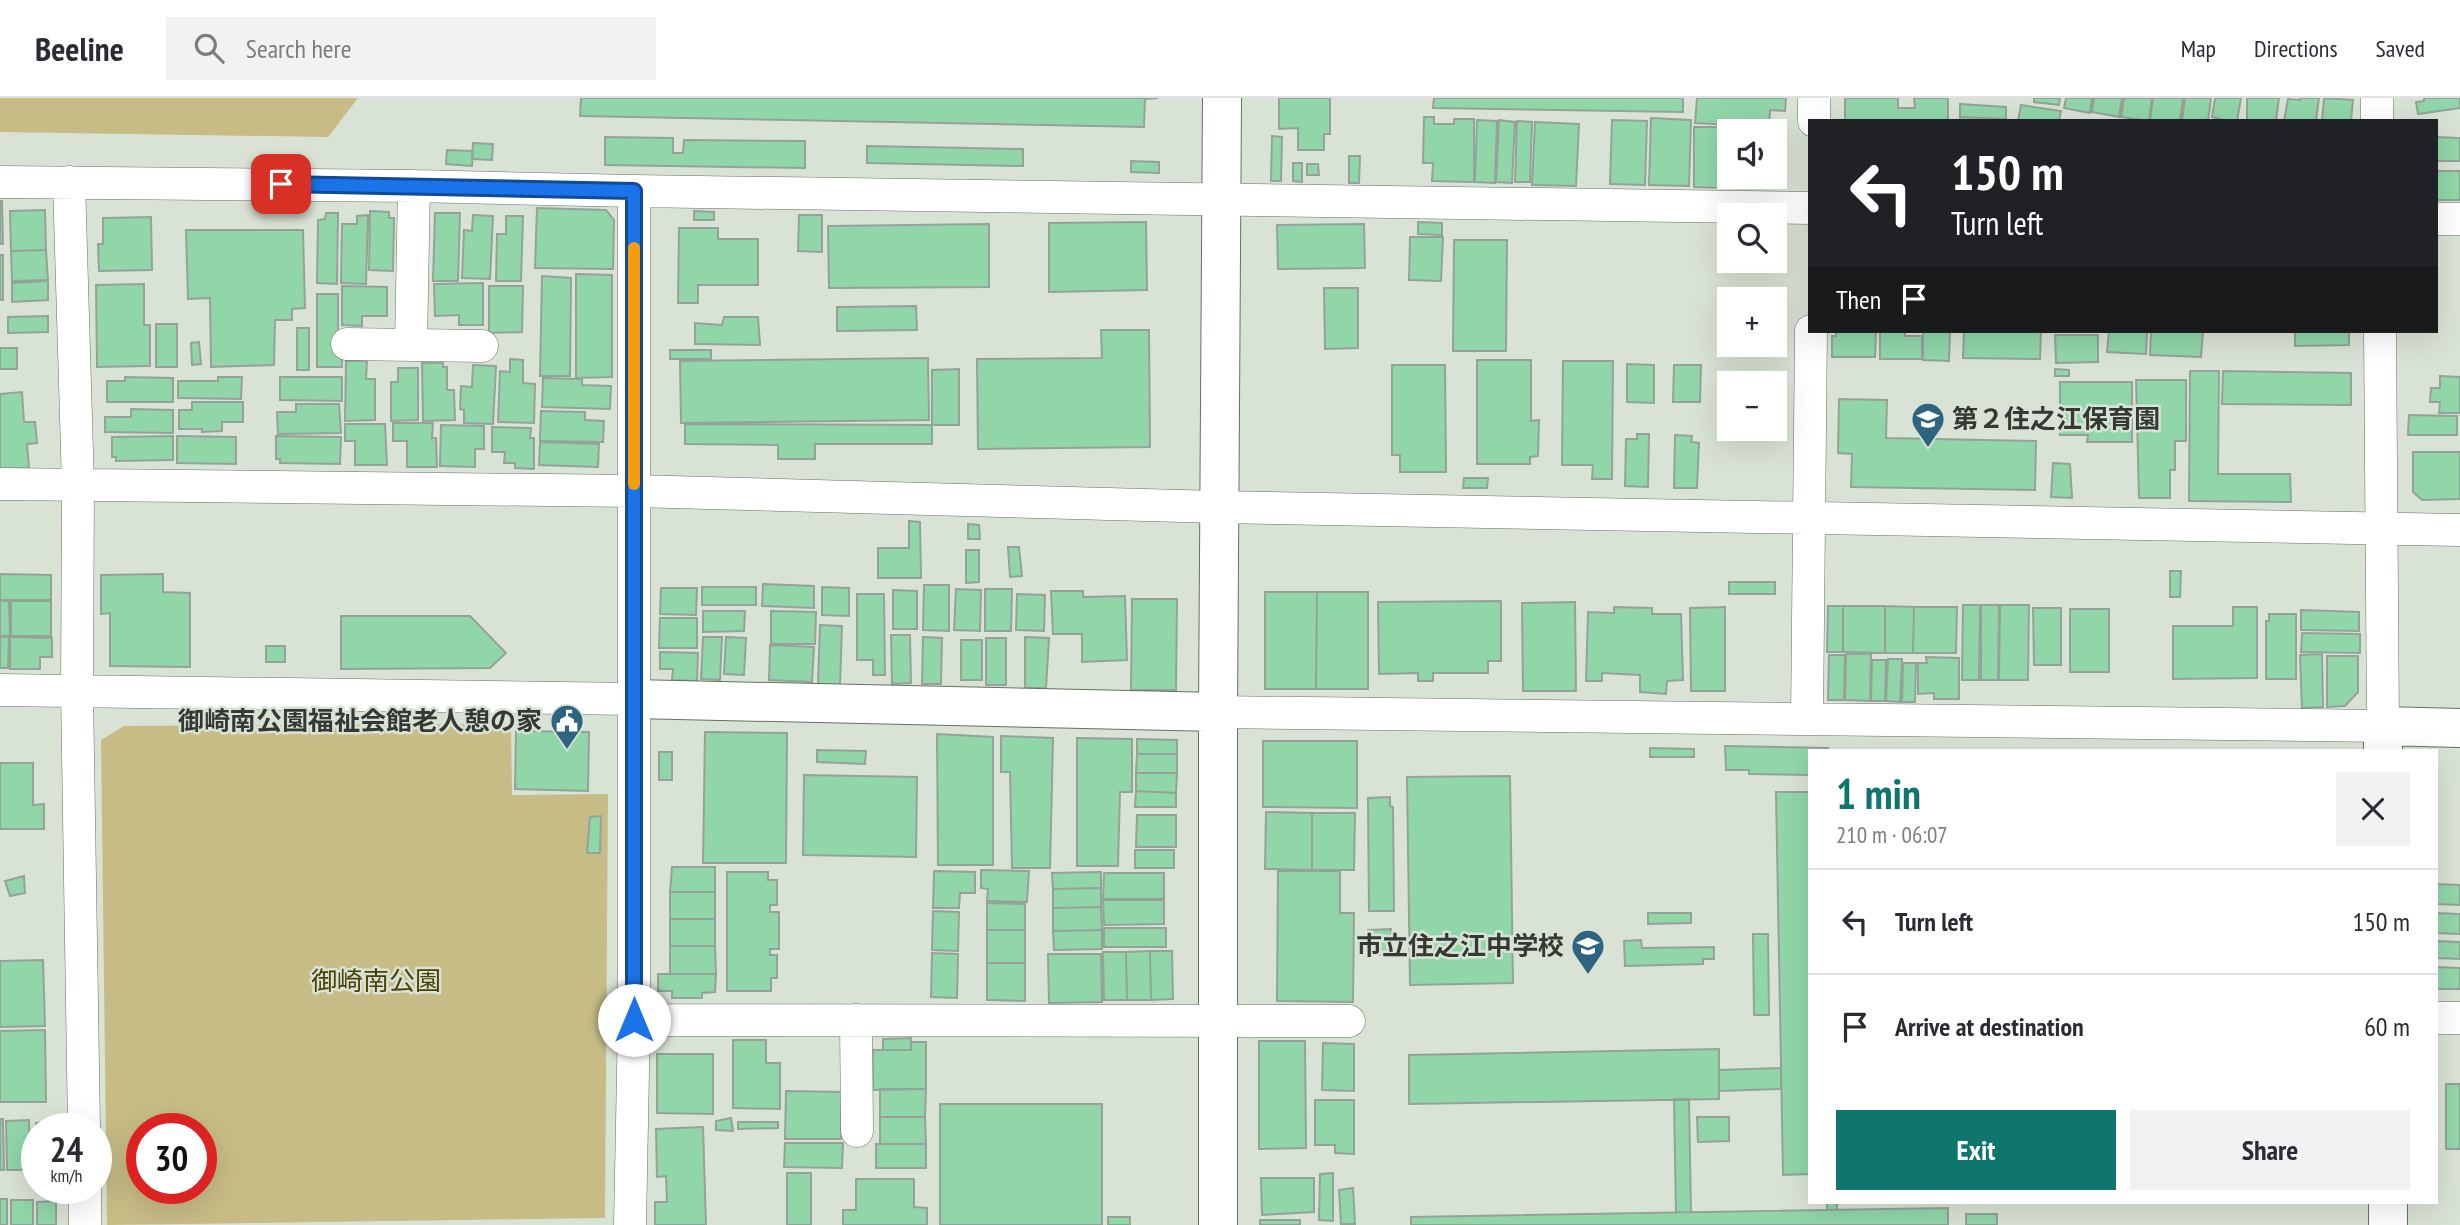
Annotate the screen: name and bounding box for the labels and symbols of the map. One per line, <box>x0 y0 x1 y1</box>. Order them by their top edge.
pin <box>251 154 311 214</box>
school or university icon: 第２住之江保育園 <box>1909 400 1947 449</box>
place label: 第２住之江保育園 <box>1952 402 2160 435</box>
public building icon: 御崎南公園福祉会館老人憩の家 <box>548 702 586 751</box>
place label: 御崎南公園福祉会館老人憩の家 <box>178 704 542 737</box>
school or university icon: 市立住之江中学校 <box>1569 927 1607 976</box>
place label: 市立住之江中学校 <box>1356 929 1564 962</box>
park label: 御崎南公園 <box>311 964 441 997</box>
position arrow <box>597 983 671 1057</box>
speed limit sign: 30 <box>126 1113 217 1204</box>

